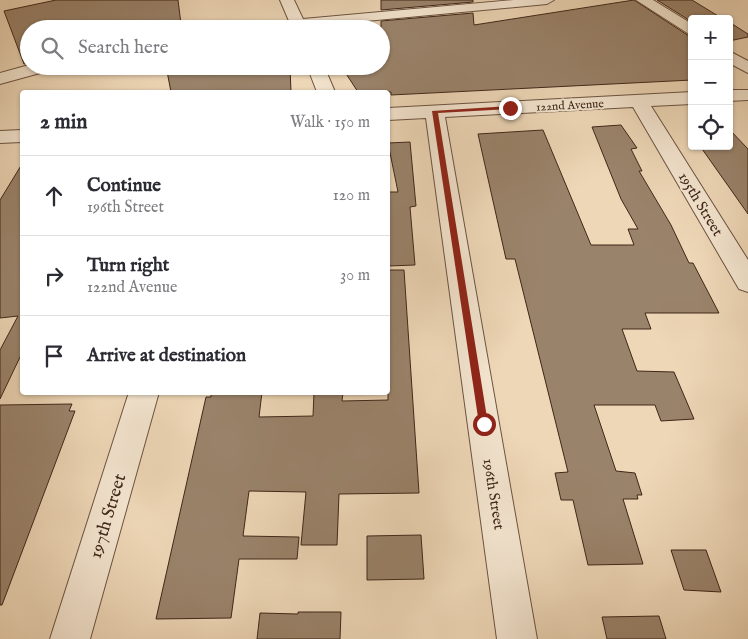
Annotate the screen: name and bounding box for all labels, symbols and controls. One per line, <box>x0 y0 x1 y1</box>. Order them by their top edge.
map controls <box>688 15 733 150</box>
button: + <box>688 15 733 60</box>
search box <box>20 20 390 75</box>
icon: search <box>38 34 66 62</box>
text: Search here <box>78 36 169 60</box>
button: − <box>688 60 733 105</box>
street label: 122nd Avenue <box>536 96 605 115</box>
route end <box>499 97 522 120</box>
button: locate <box>688 105 733 150</box>
text: 2 min <box>40 109 87 136</box>
text: Walk · 150 m <box>290 113 370 133</box>
street label: 195th Street <box>674 169 727 240</box>
text: Continue <box>87 174 161 198</box>
icon: ahead <box>40 182 68 210</box>
text: 120 m <box>333 186 370 206</box>
text: 196th Street <box>87 198 164 218</box>
text: Turn right <box>87 254 169 278</box>
icon: right <box>40 262 68 290</box>
text: 30 m <box>340 266 370 286</box>
text: 122nd Avenue <box>87 278 177 298</box>
icon: arrive <box>40 342 68 370</box>
text: Arrive at destination <box>87 344 246 368</box>
route start <box>473 413 496 436</box>
street label: 196th Street <box>478 457 509 531</box>
street label: 197th Street <box>85 471 132 562</box>

